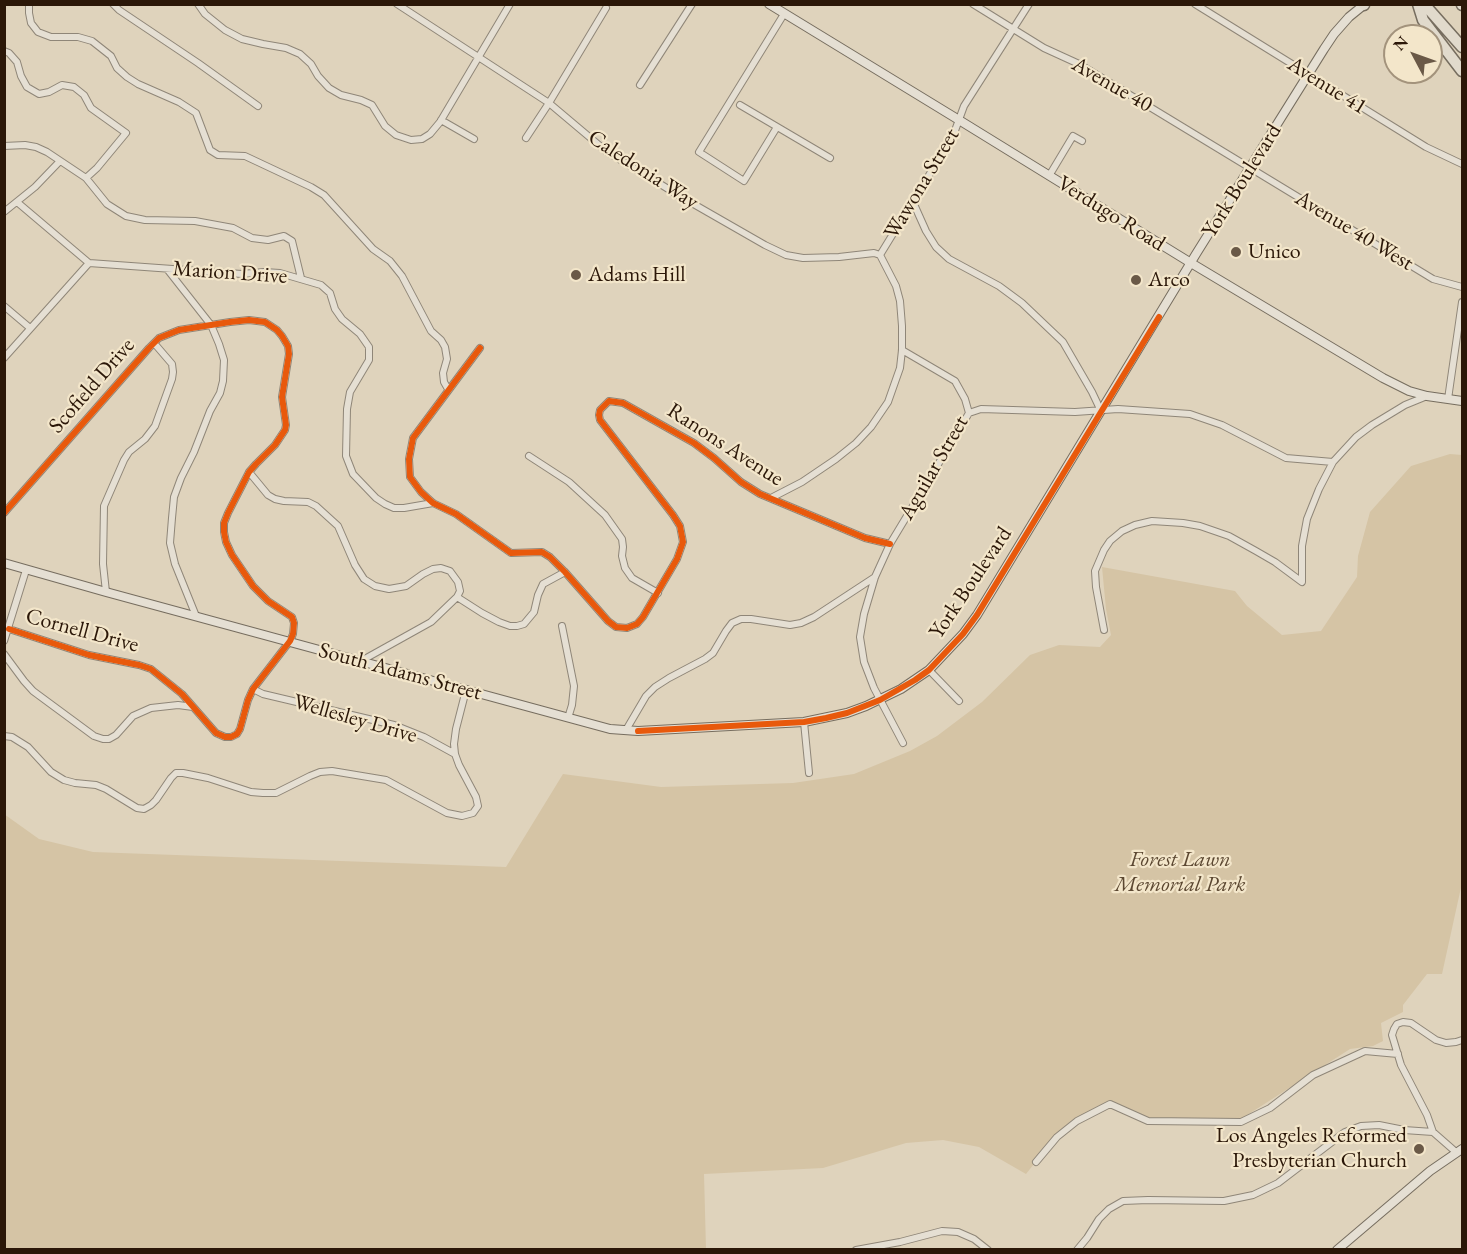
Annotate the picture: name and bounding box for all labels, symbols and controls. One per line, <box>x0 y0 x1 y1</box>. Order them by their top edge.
north arrow <box>1383 24 1443 84</box>
text: N <box>1388 31 1413 55</box>
street label: Avenue 40 <box>1067 51 1157 119</box>
street label: Avenue 41 <box>1282 51 1372 121</box>
street label: York Boulevard <box>1197 119 1287 243</box>
street label: Wawona Street <box>879 124 965 244</box>
street label: Caledonia Way <box>583 125 703 215</box>
street label: Verdugo Road <box>1052 170 1170 258</box>
street label: Avenue 40 West <box>1290 185 1418 277</box>
place label: Unico <box>1248 239 1301 265</box>
marker: Unico <box>1229 245 1243 259</box>
street label: Marion Drive <box>172 256 288 290</box>
place label: Adams Hill <box>588 262 686 288</box>
place label: Arco <box>1148 267 1190 293</box>
marker: Adams Hill <box>569 268 583 282</box>
marker: Arco <box>1129 273 1143 287</box>
street label: Scofield Drive <box>44 333 140 439</box>
street label: Ranons Avenue <box>662 398 788 492</box>
street label: Aguilar Street <box>894 411 974 525</box>
street label: York Boulevard <box>924 522 1018 644</box>
street label: Cornell Drive <box>23 603 141 659</box>
street label: South Adams Street <box>316 638 484 706</box>
street label: Wellesley Drive <box>290 689 420 749</box>
park label: Forest Lawn Memorial Park <box>1114 847 1246 898</box>
place label: Los Angeles Reformed Presbyterian Church <box>1216 1123 1407 1174</box>
marker: Los Angeles Reformed Presbyterian Church <box>1412 1142 1426 1156</box>

